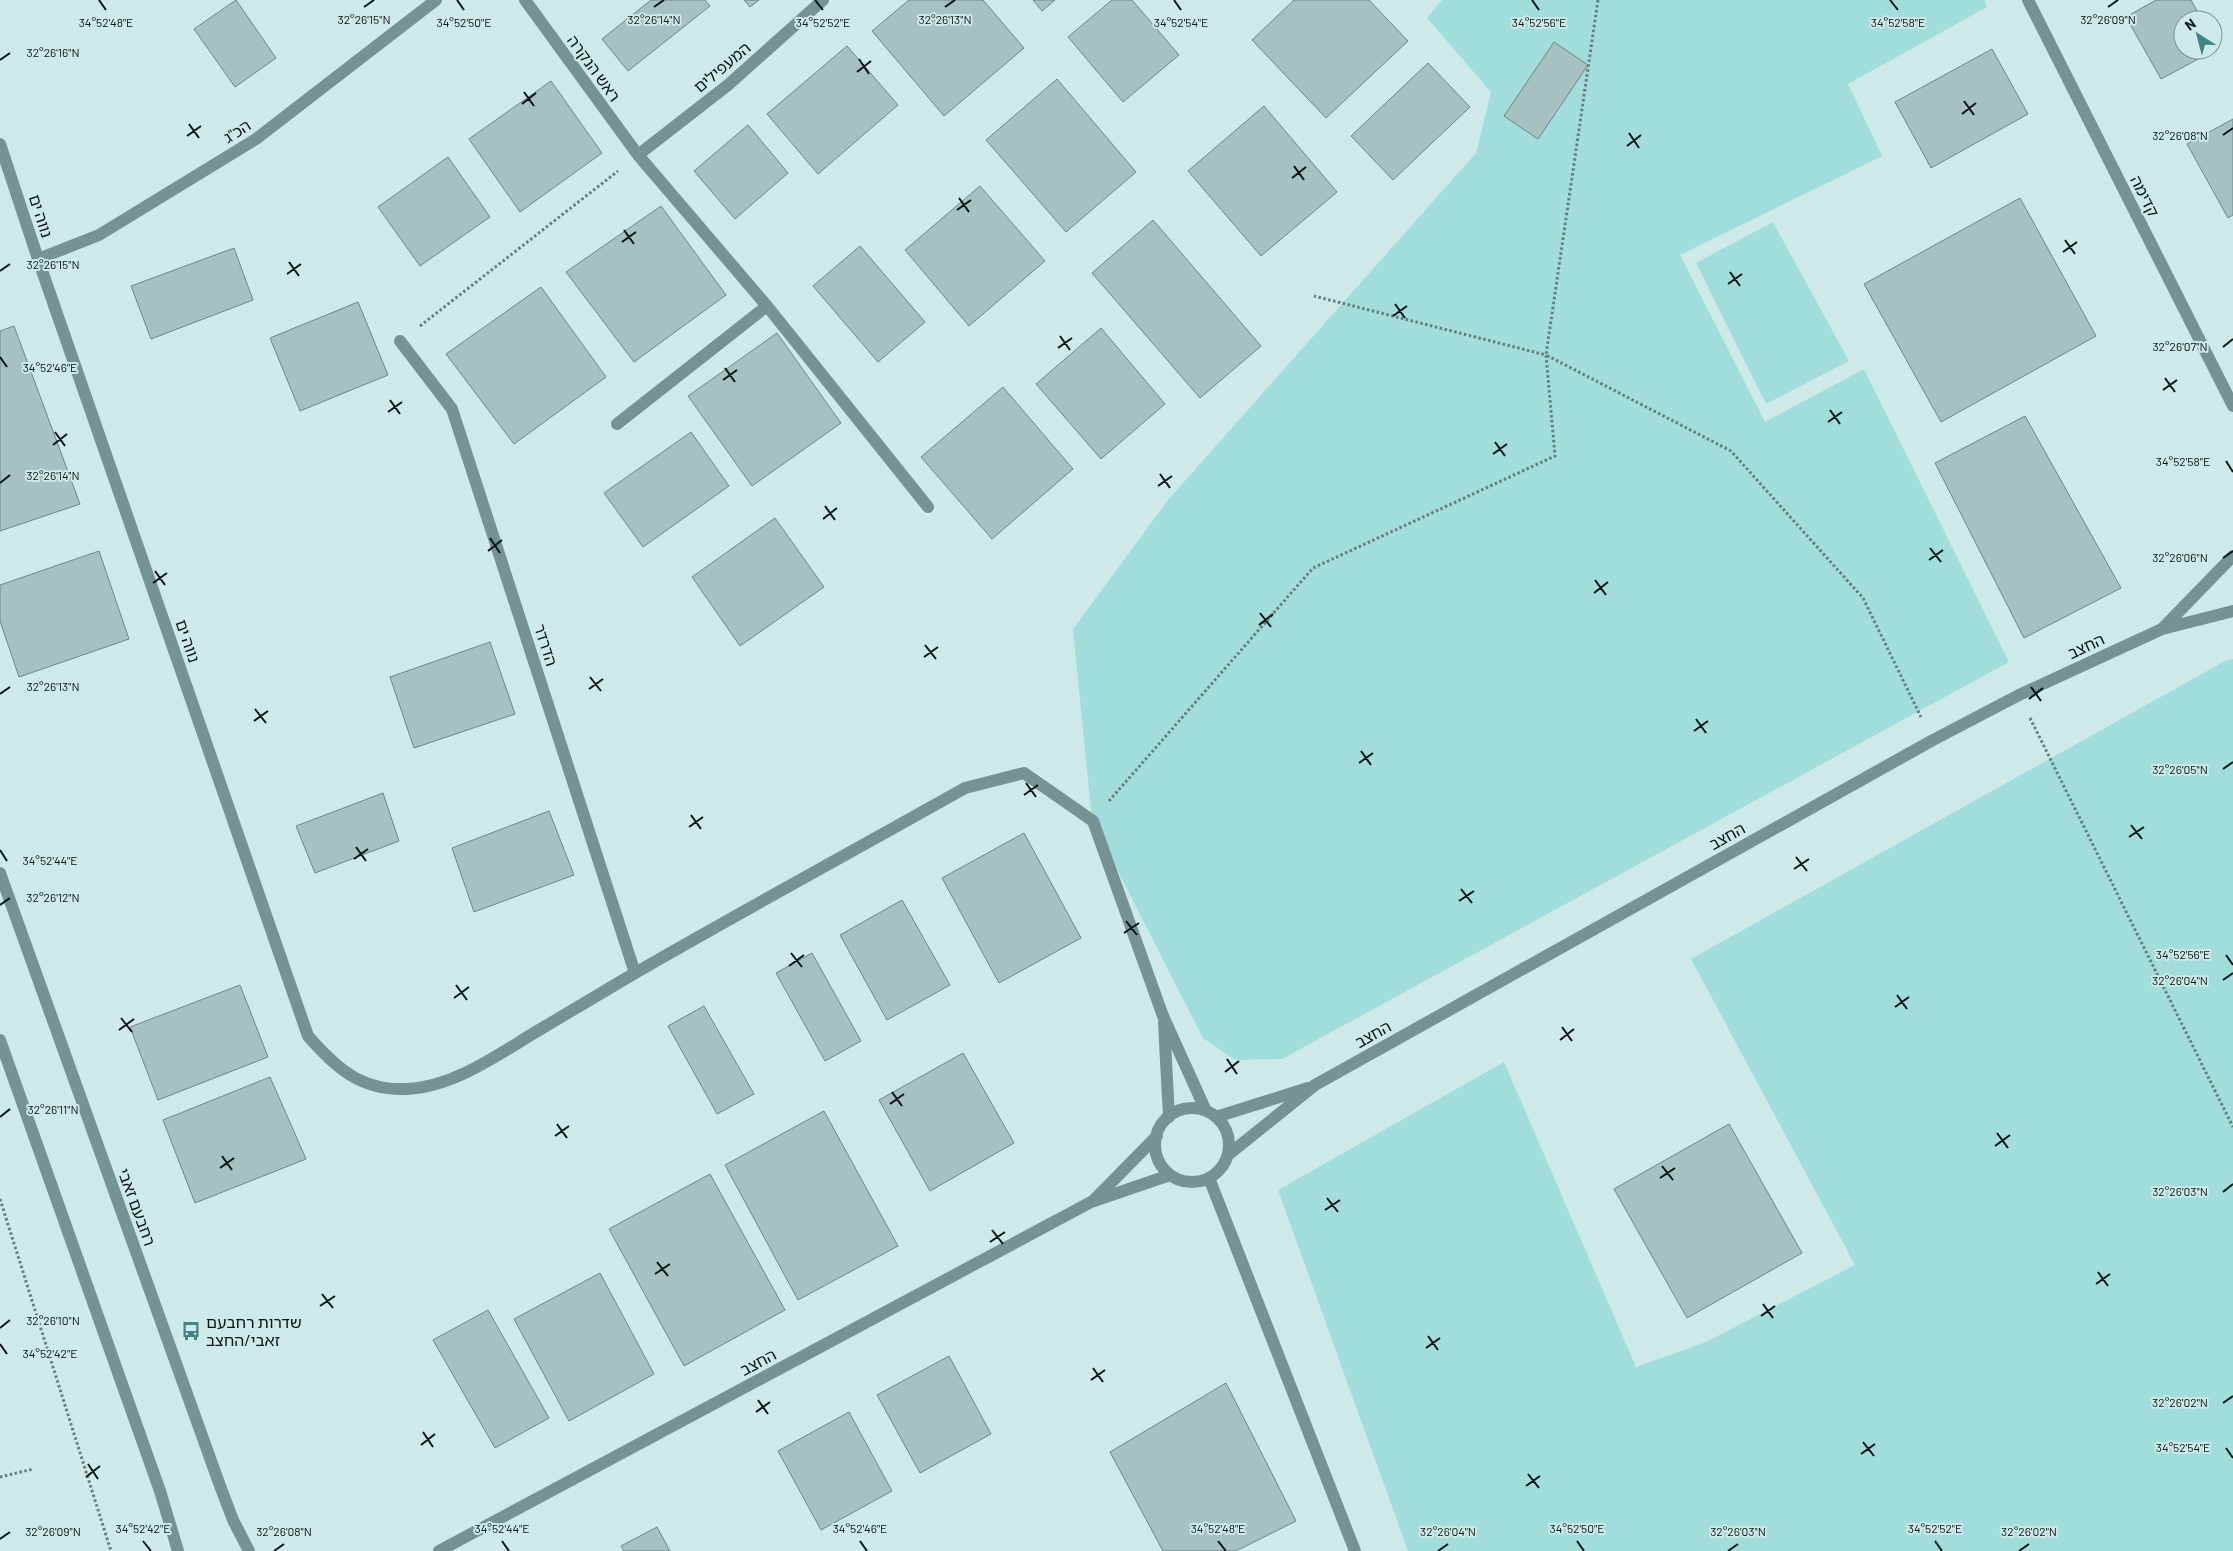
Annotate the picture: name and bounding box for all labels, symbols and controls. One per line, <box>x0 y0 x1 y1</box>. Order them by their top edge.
north arrow <box>2173 10 2223 60</box>
text: 32°26'15"N <box>337 12 391 26</box>
text: 32°26'14"N <box>627 12 681 26</box>
text: 32°26'13"N <box>918 12 972 26</box>
text: 32°26'09"N <box>2080 12 2136 26</box>
text: N <box>2181 14 2199 34</box>
text: 34°52'48"E <box>79 15 133 29</box>
text: 34°52'50"E <box>437 15 491 29</box>
text: 34°52'52"E <box>796 15 850 29</box>
text: 34°52'54"E <box>1154 15 1208 29</box>
text: 34°52'56"E <box>1512 15 1566 29</box>
text: 34°52'58"E <box>1871 15 1925 29</box>
street label: ראש הנקרה <box>564 31 625 105</box>
street label: המעפילים <box>690 37 754 96</box>
text: 32°26'16"N <box>26 45 80 59</box>
street label: הכ"ג <box>220 115 254 146</box>
text: 32°26'08"N <box>2152 128 2208 142</box>
street label: קדימה <box>2127 172 2164 220</box>
street label: נווה ים <box>26 192 57 240</box>
text: 32°26'15"N <box>26 257 80 271</box>
text: 32°26'07"N <box>2152 339 2208 353</box>
text: 34°52'46"E <box>23 360 77 374</box>
text: 34°52'58"E <box>2156 454 2210 468</box>
text: 32°26'14"N <box>26 468 80 482</box>
text: 32°26'06"N <box>2152 550 2208 564</box>
street label: נווה ים <box>172 617 205 665</box>
street label: הדרדר <box>531 621 562 668</box>
street label: החצב <box>2064 629 2107 662</box>
text: 32°26'13"N <box>26 679 80 693</box>
text: 32°26'05"N <box>2152 762 2208 776</box>
street label: החצב <box>1705 818 1748 853</box>
text: 34°52'44"E <box>23 853 77 867</box>
text: 32°26'12"N <box>26 890 80 904</box>
text: 34°52'56"E <box>2156 947 2210 961</box>
text: 32°26'04"N <box>2152 973 2208 987</box>
street label: החצב <box>1351 1016 1394 1051</box>
text: 32°26'11"N <box>27 1102 79 1116</box>
street label: רחבעם זאבי <box>115 1166 160 1248</box>
text: 32°26'03"N <box>2152 1184 2208 1198</box>
place label: שדרות רחבעם זאבי/החצב <box>206 1312 302 1349</box>
text: 32°26'10"N <box>26 1313 80 1327</box>
bus stop icon: שדרות רחבעם זאבי/החצב <box>180 1320 202 1342</box>
street label: החצב <box>736 1344 779 1379</box>
text: 34°52'42"E <box>23 1346 77 1360</box>
text: 32°26'02"N <box>2152 1395 2208 1409</box>
text: 34°52'54"E <box>2156 1440 2210 1454</box>
text: 34°52'42"E <box>116 1521 170 1535</box>
text: 34°52'44"E <box>475 1521 529 1535</box>
text: 34°52'46"E <box>833 1521 887 1535</box>
text: 34°52'48"E <box>1191 1521 1245 1535</box>
text: 34°52'50"E <box>1550 1521 1604 1535</box>
text: 34°52'52"E <box>1908 1521 1962 1535</box>
text: 32°26'09"N <box>25 1524 81 1538</box>
text: 32°26'08"N <box>256 1524 312 1538</box>
text: 32°26'04"N <box>1420 1524 1476 1538</box>
text: 32°26'03"N <box>1710 1524 1766 1538</box>
text: 32°26'02"N <box>2001 1524 2057 1538</box>

